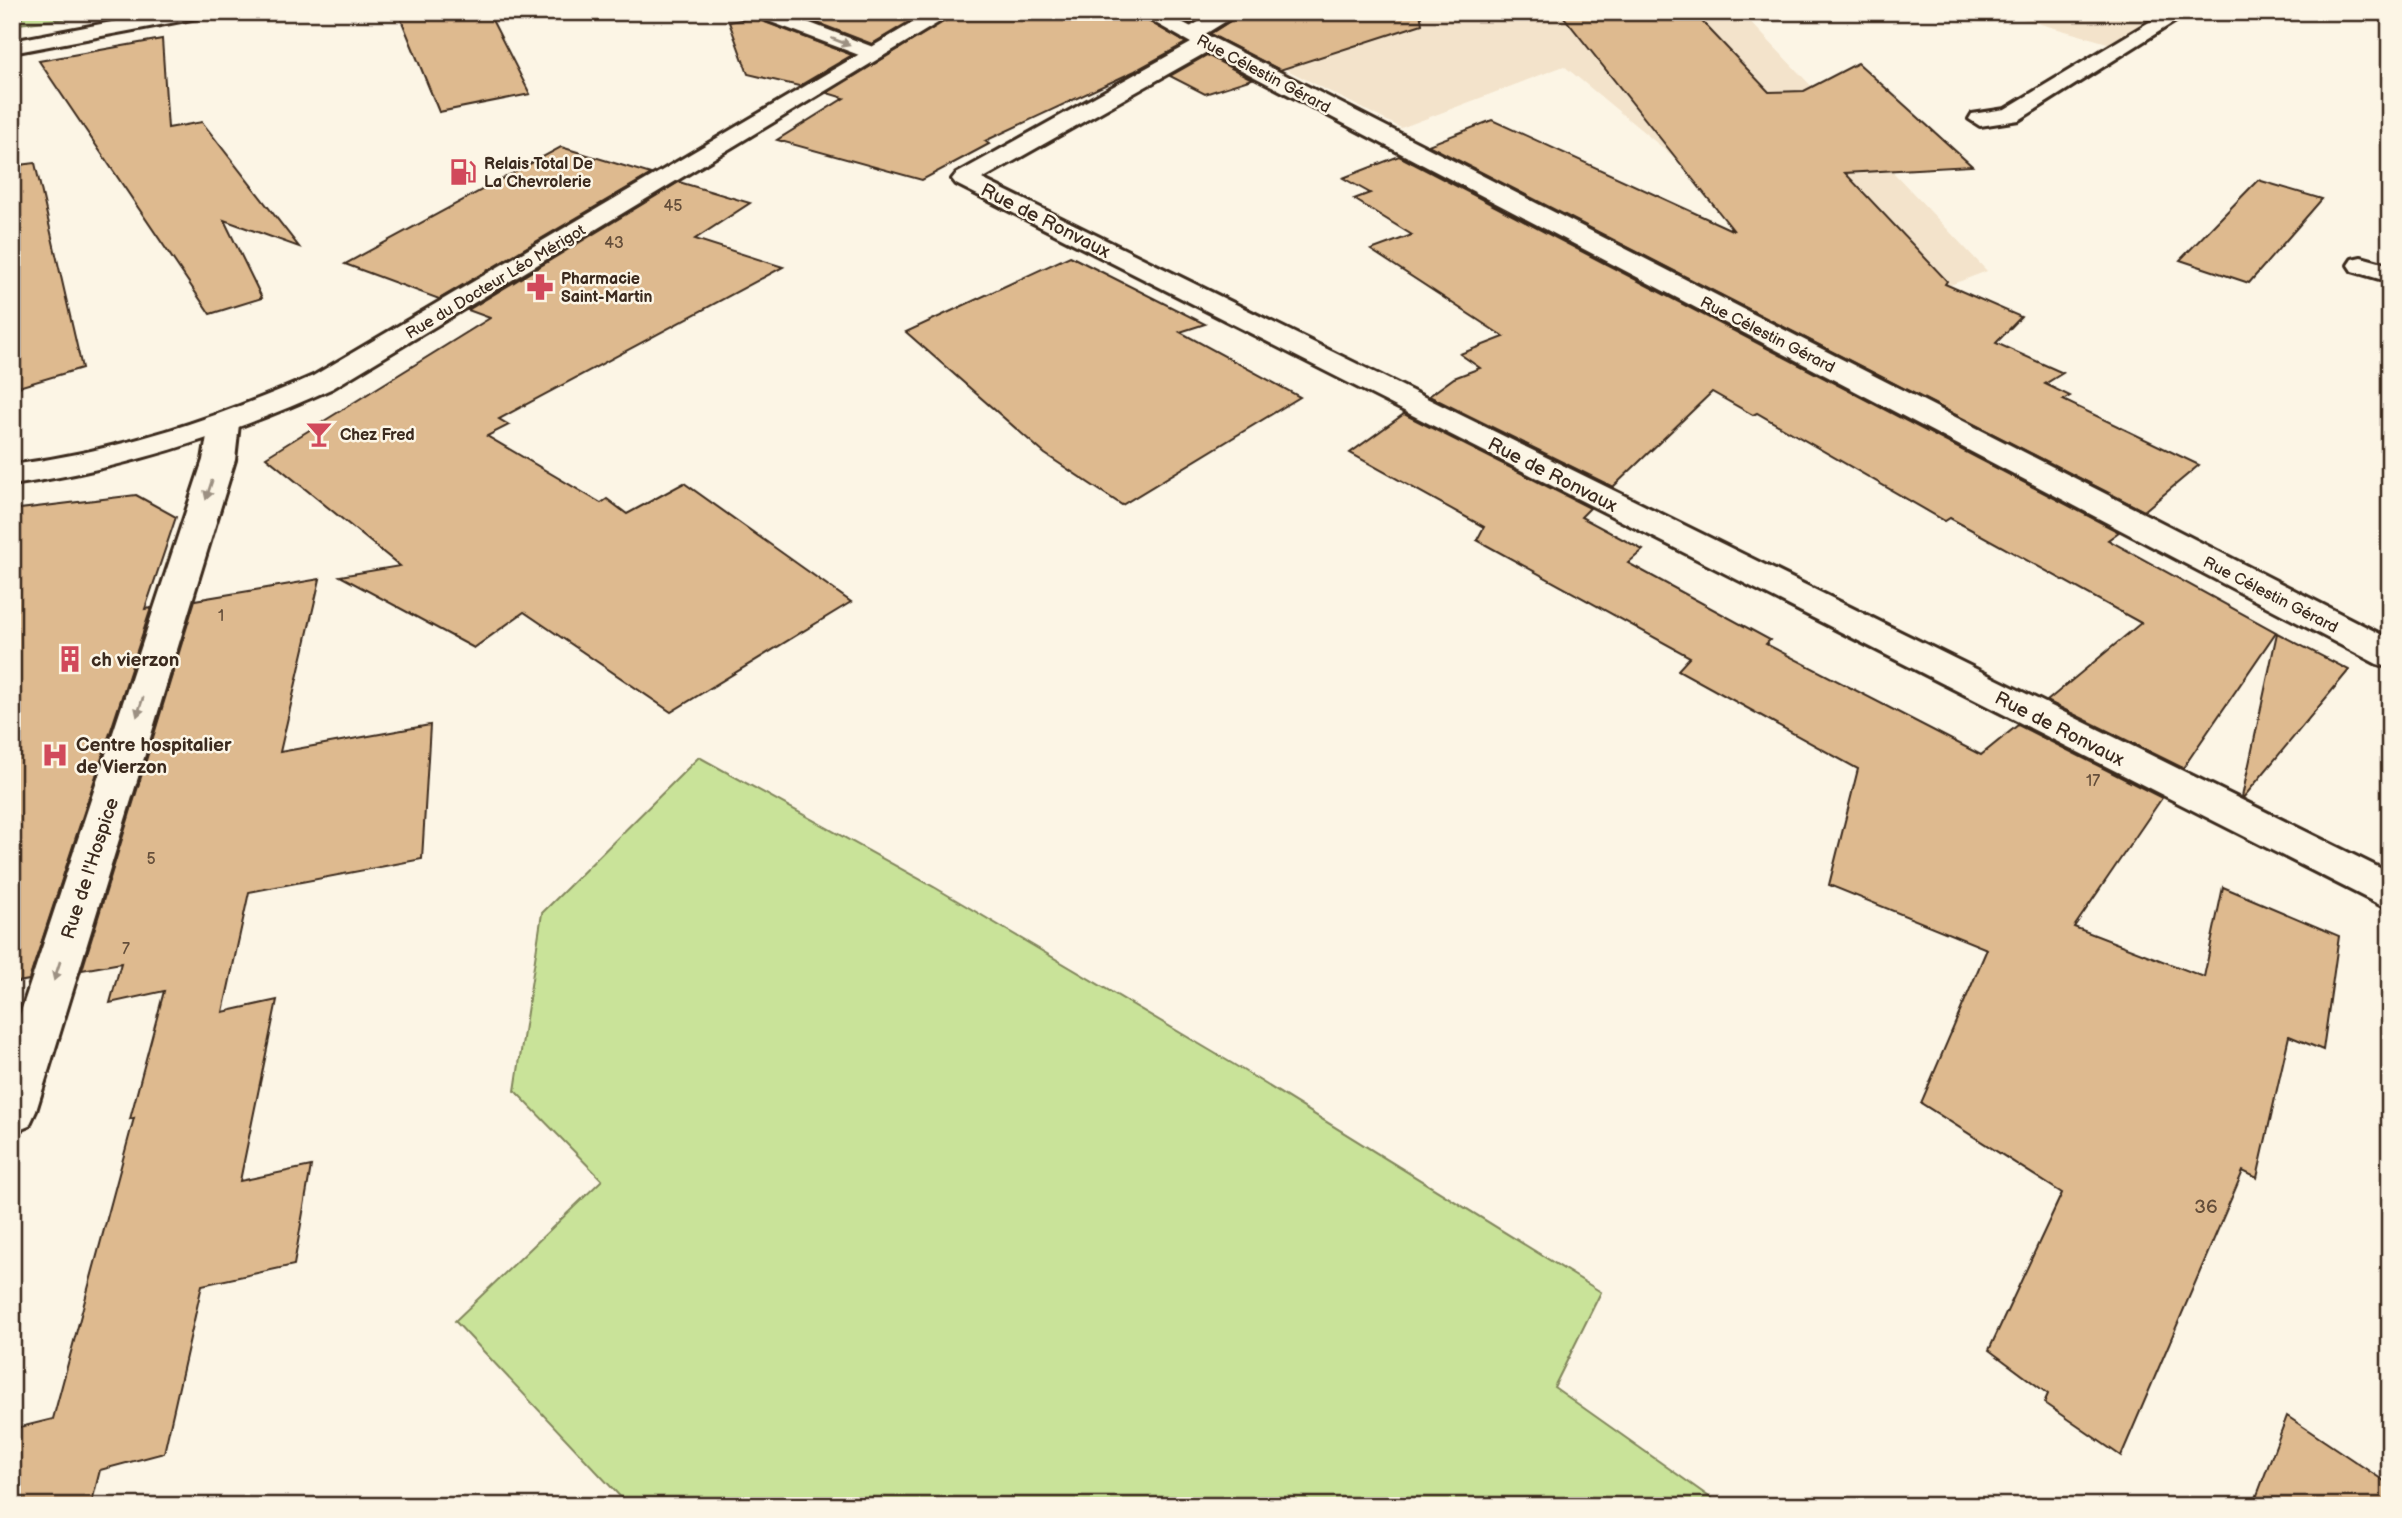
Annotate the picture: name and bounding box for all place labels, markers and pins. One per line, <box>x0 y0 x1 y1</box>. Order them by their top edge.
place label: Relais Total De La Chevrolerie <box>484 155 593 192</box>
fuel station icon: Relais Total De La Chevrolerie <box>448 157 478 187</box>
place label: Pharmacie Saint-Martin <box>561 270 653 307</box>
pharmacy icon: Pharmacie Saint-Martin <box>525 272 555 302</box>
bar icon: Chez Fred <box>304 419 334 449</box>
place label: Chez Fred <box>340 426 415 445</box>
building icon: ch vierzon <box>55 644 85 674</box>
place label: ch vierzon <box>91 649 179 672</box>
place label: Centre hospitalier de Vierzon <box>76 734 232 779</box>
hospital icon: Centre hospitalier de Vierzon <box>40 740 70 770</box>

